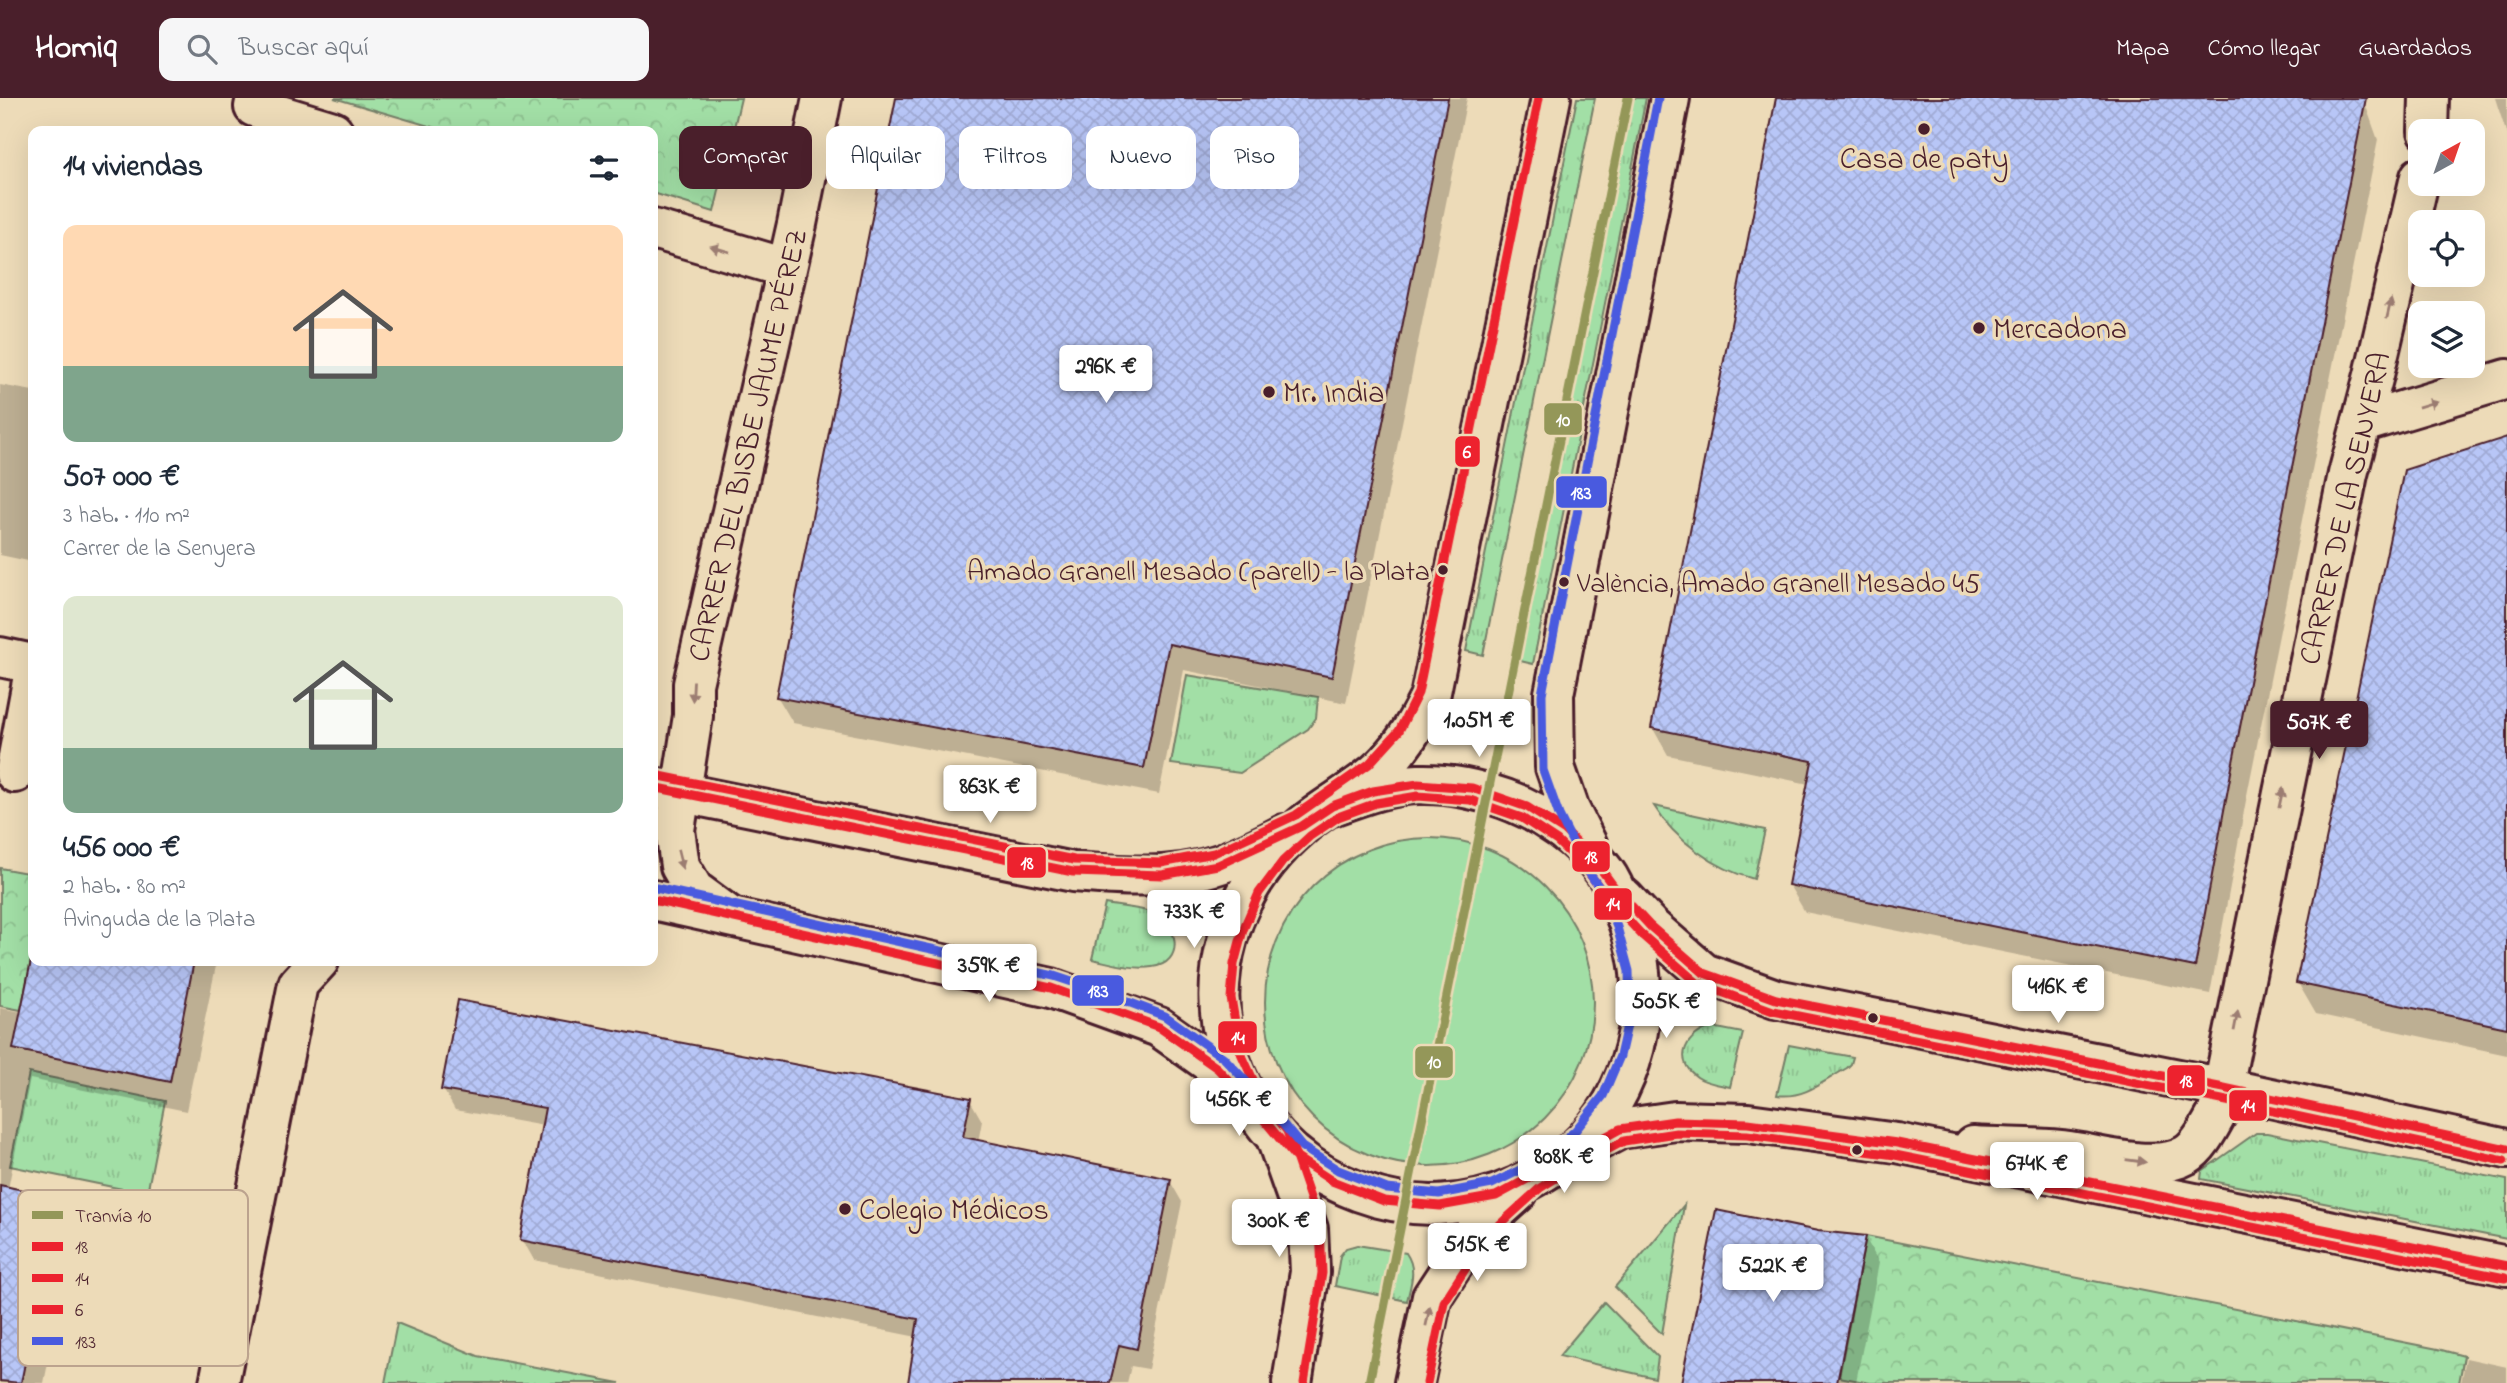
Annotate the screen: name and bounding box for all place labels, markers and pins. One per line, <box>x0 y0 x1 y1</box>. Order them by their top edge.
marker: Casa de paty <box>1916 121 1932 137</box>
place label: Casa de paty <box>1840 139 2008 183</box>
place label: Mercadona <box>1993 309 2127 353</box>
marker: Mercadona <box>1971 320 1987 336</box>
pin: 296K € <box>1049 345 1163 405</box>
place label: Mr. India <box>1283 373 1384 417</box>
marker: Mr. India <box>1261 384 1277 400</box>
place label: Amado Granell Mesado (parell) - la Plata <box>967 553 1430 594</box>
marker: Amado Granell Mesado (parell) - la Plata <box>1436 563 1450 577</box>
place label: València, Amado Granell Mesado 45 <box>1576 565 1980 606</box>
marker: València, Amado Granell Mesado 45 <box>1557 575 1571 589</box>
pin: 1.05M € <box>1414 700 1544 759</box>
pin: 507K € <box>2262 702 2376 761</box>
pin: 863K € <box>933 766 1047 825</box>
pin: 733K € <box>1137 890 1251 950</box>
pin: 359K € <box>932 944 1046 1004</box>
pin: 416K € <box>2001 965 2115 1025</box>
pin: 505K € <box>1609 981 1723 1040</box>
unlabelled marker <box>1866 1011 1880 1025</box>
pin: 456K € <box>1182 1079 1296 1138</box>
pin: 808K € <box>1507 1136 1621 1195</box>
pin: 674K € <box>1980 1142 2094 1202</box>
unlabelled marker <box>1850 1143 1864 1157</box>
place label: Colegio Médicos <box>859 1190 1049 1234</box>
pin: 300K € <box>1222 1200 1336 1259</box>
marker: Colegio Médicos <box>837 1201 853 1217</box>
pin: 515K € <box>1420 1224 1534 1283</box>
pin: 522K € <box>1716 1244 1830 1304</box>

